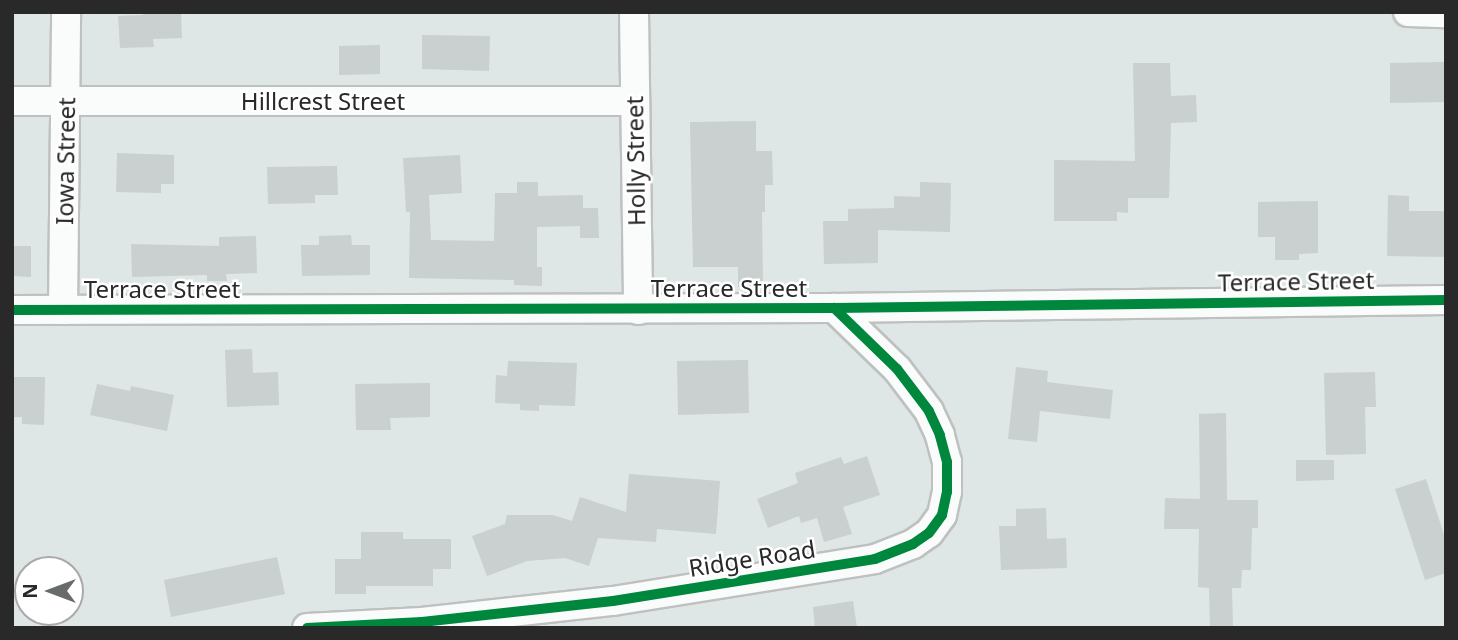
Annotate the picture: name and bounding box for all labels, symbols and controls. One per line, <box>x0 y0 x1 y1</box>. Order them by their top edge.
street label: Hillcrest Street <box>241 87 405 115</box>
street label: Holly Street <box>619 96 651 226</box>
street label: Iowa Street <box>49 97 81 225</box>
street label: Terrace Street <box>1218 265 1374 297</box>
street label: Terrace Street <box>651 274 807 302</box>
street label: Terrace Street <box>84 275 240 303</box>
street label: Ridge Road <box>686 534 818 582</box>
north arrow <box>14 556 84 626</box>
text: N <box>17 583 43 599</box>

